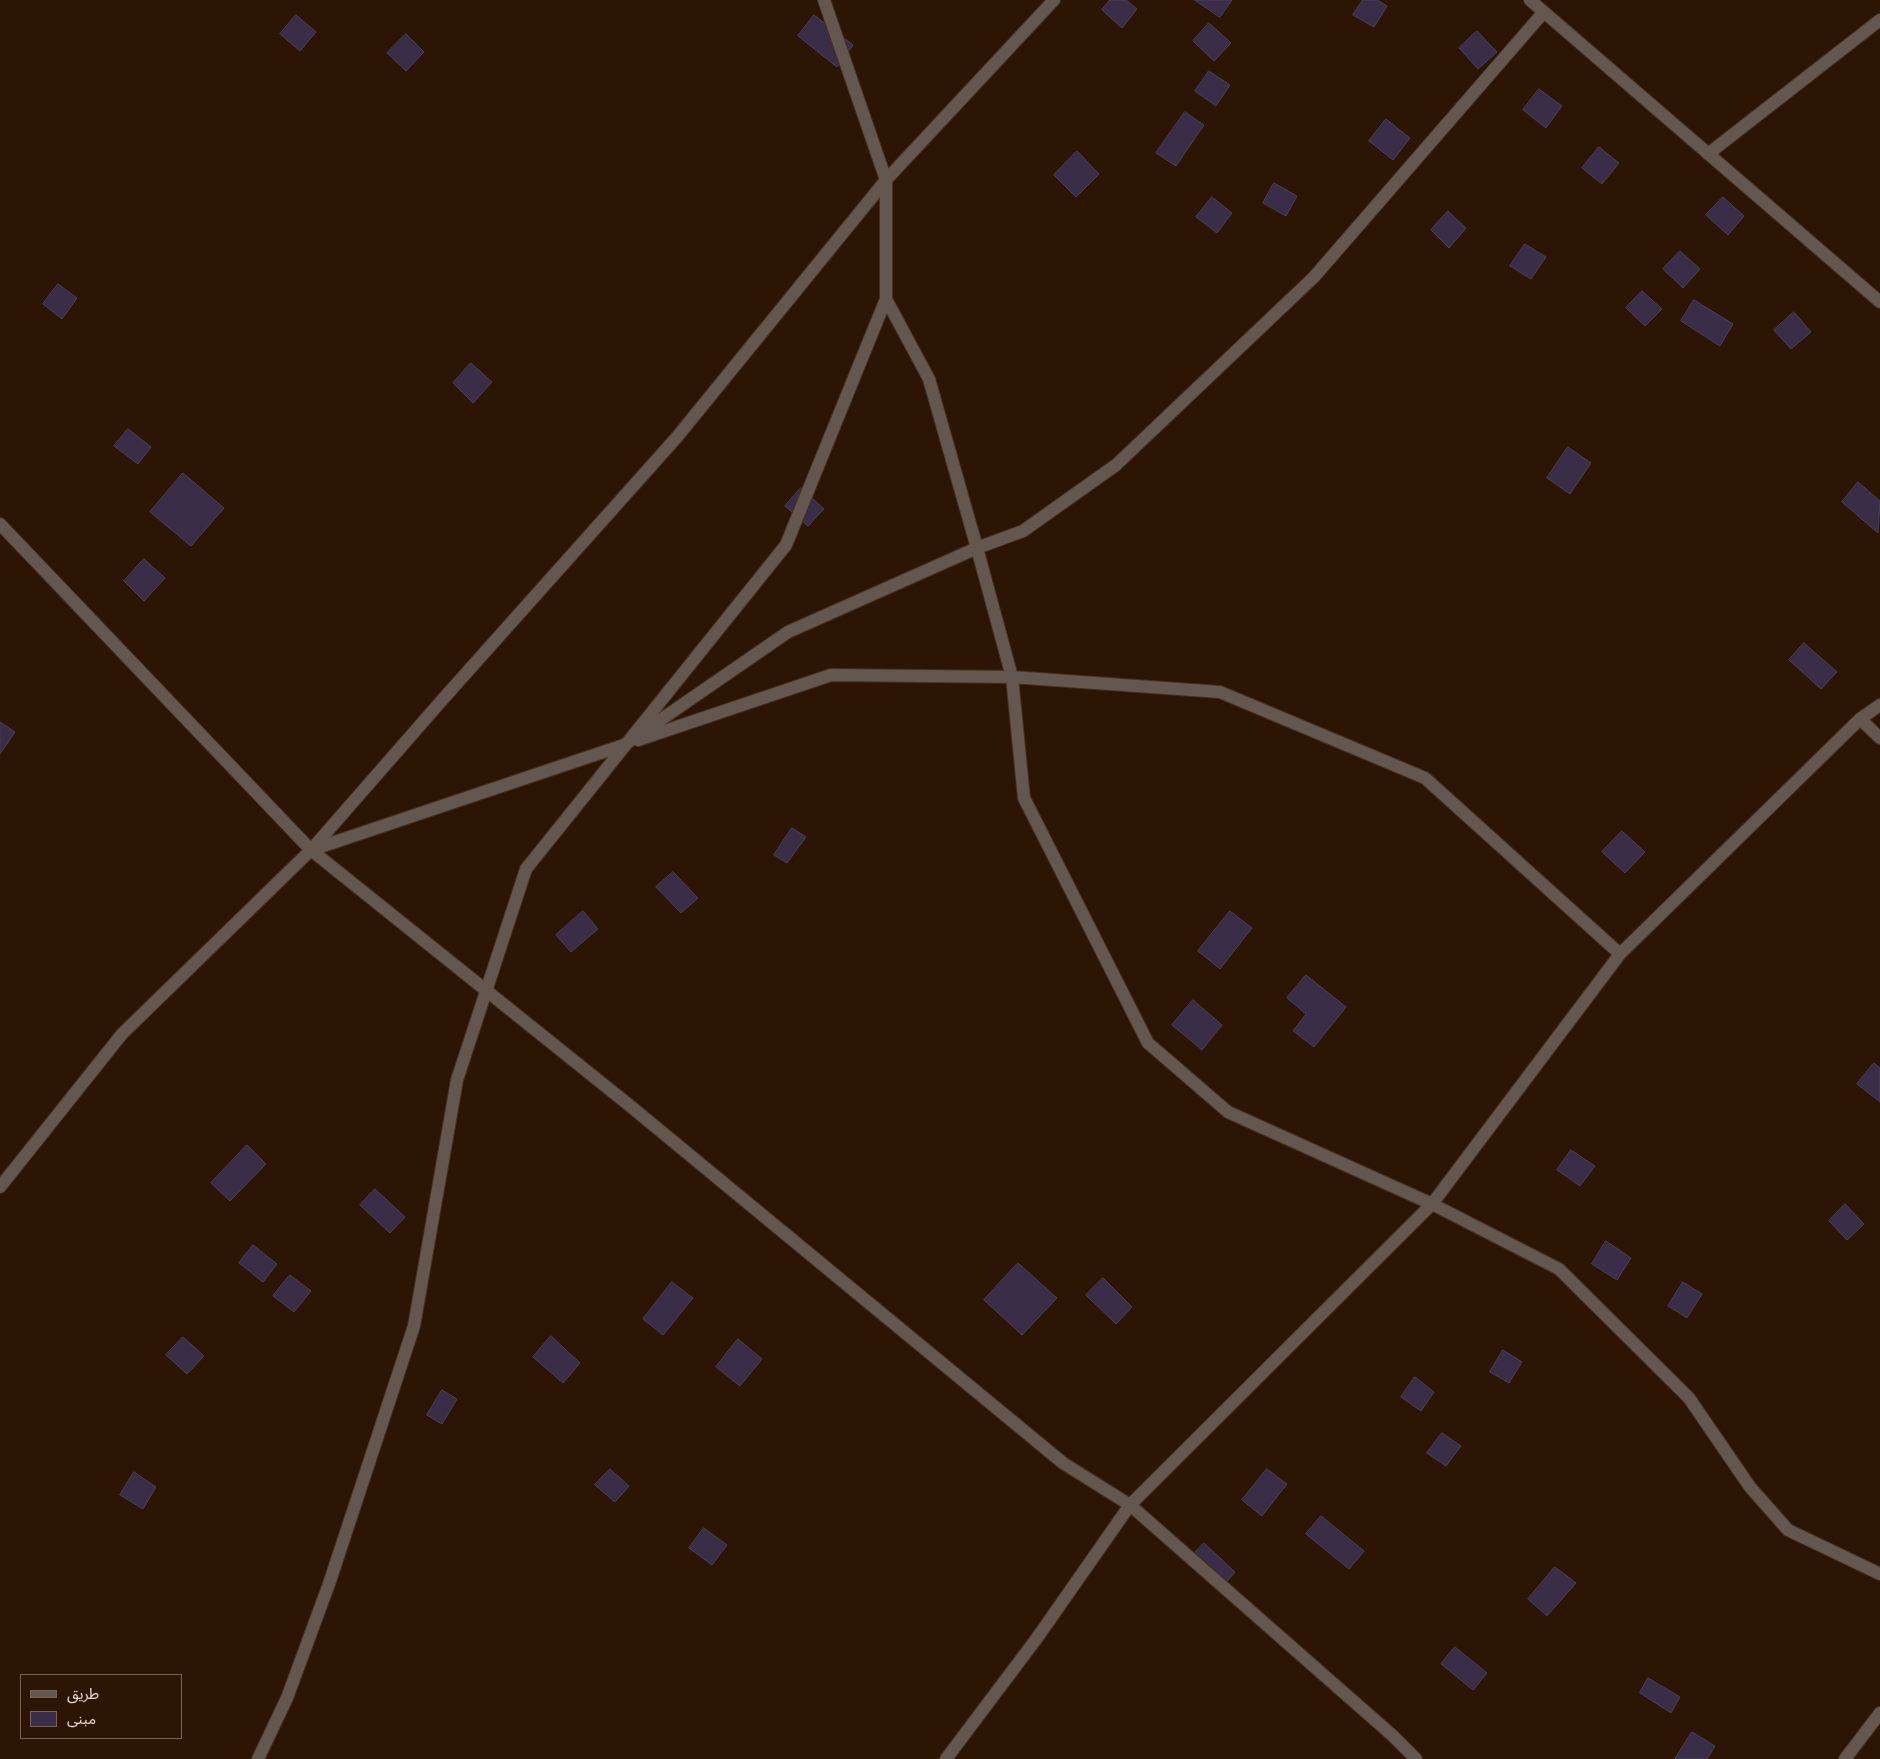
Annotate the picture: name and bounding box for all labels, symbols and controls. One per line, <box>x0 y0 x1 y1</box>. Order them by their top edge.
legend <box>20 1674 182 1739</box>
text: طريق <box>67 1684 99 1703</box>
text: مبنى <box>67 1709 96 1728</box>

